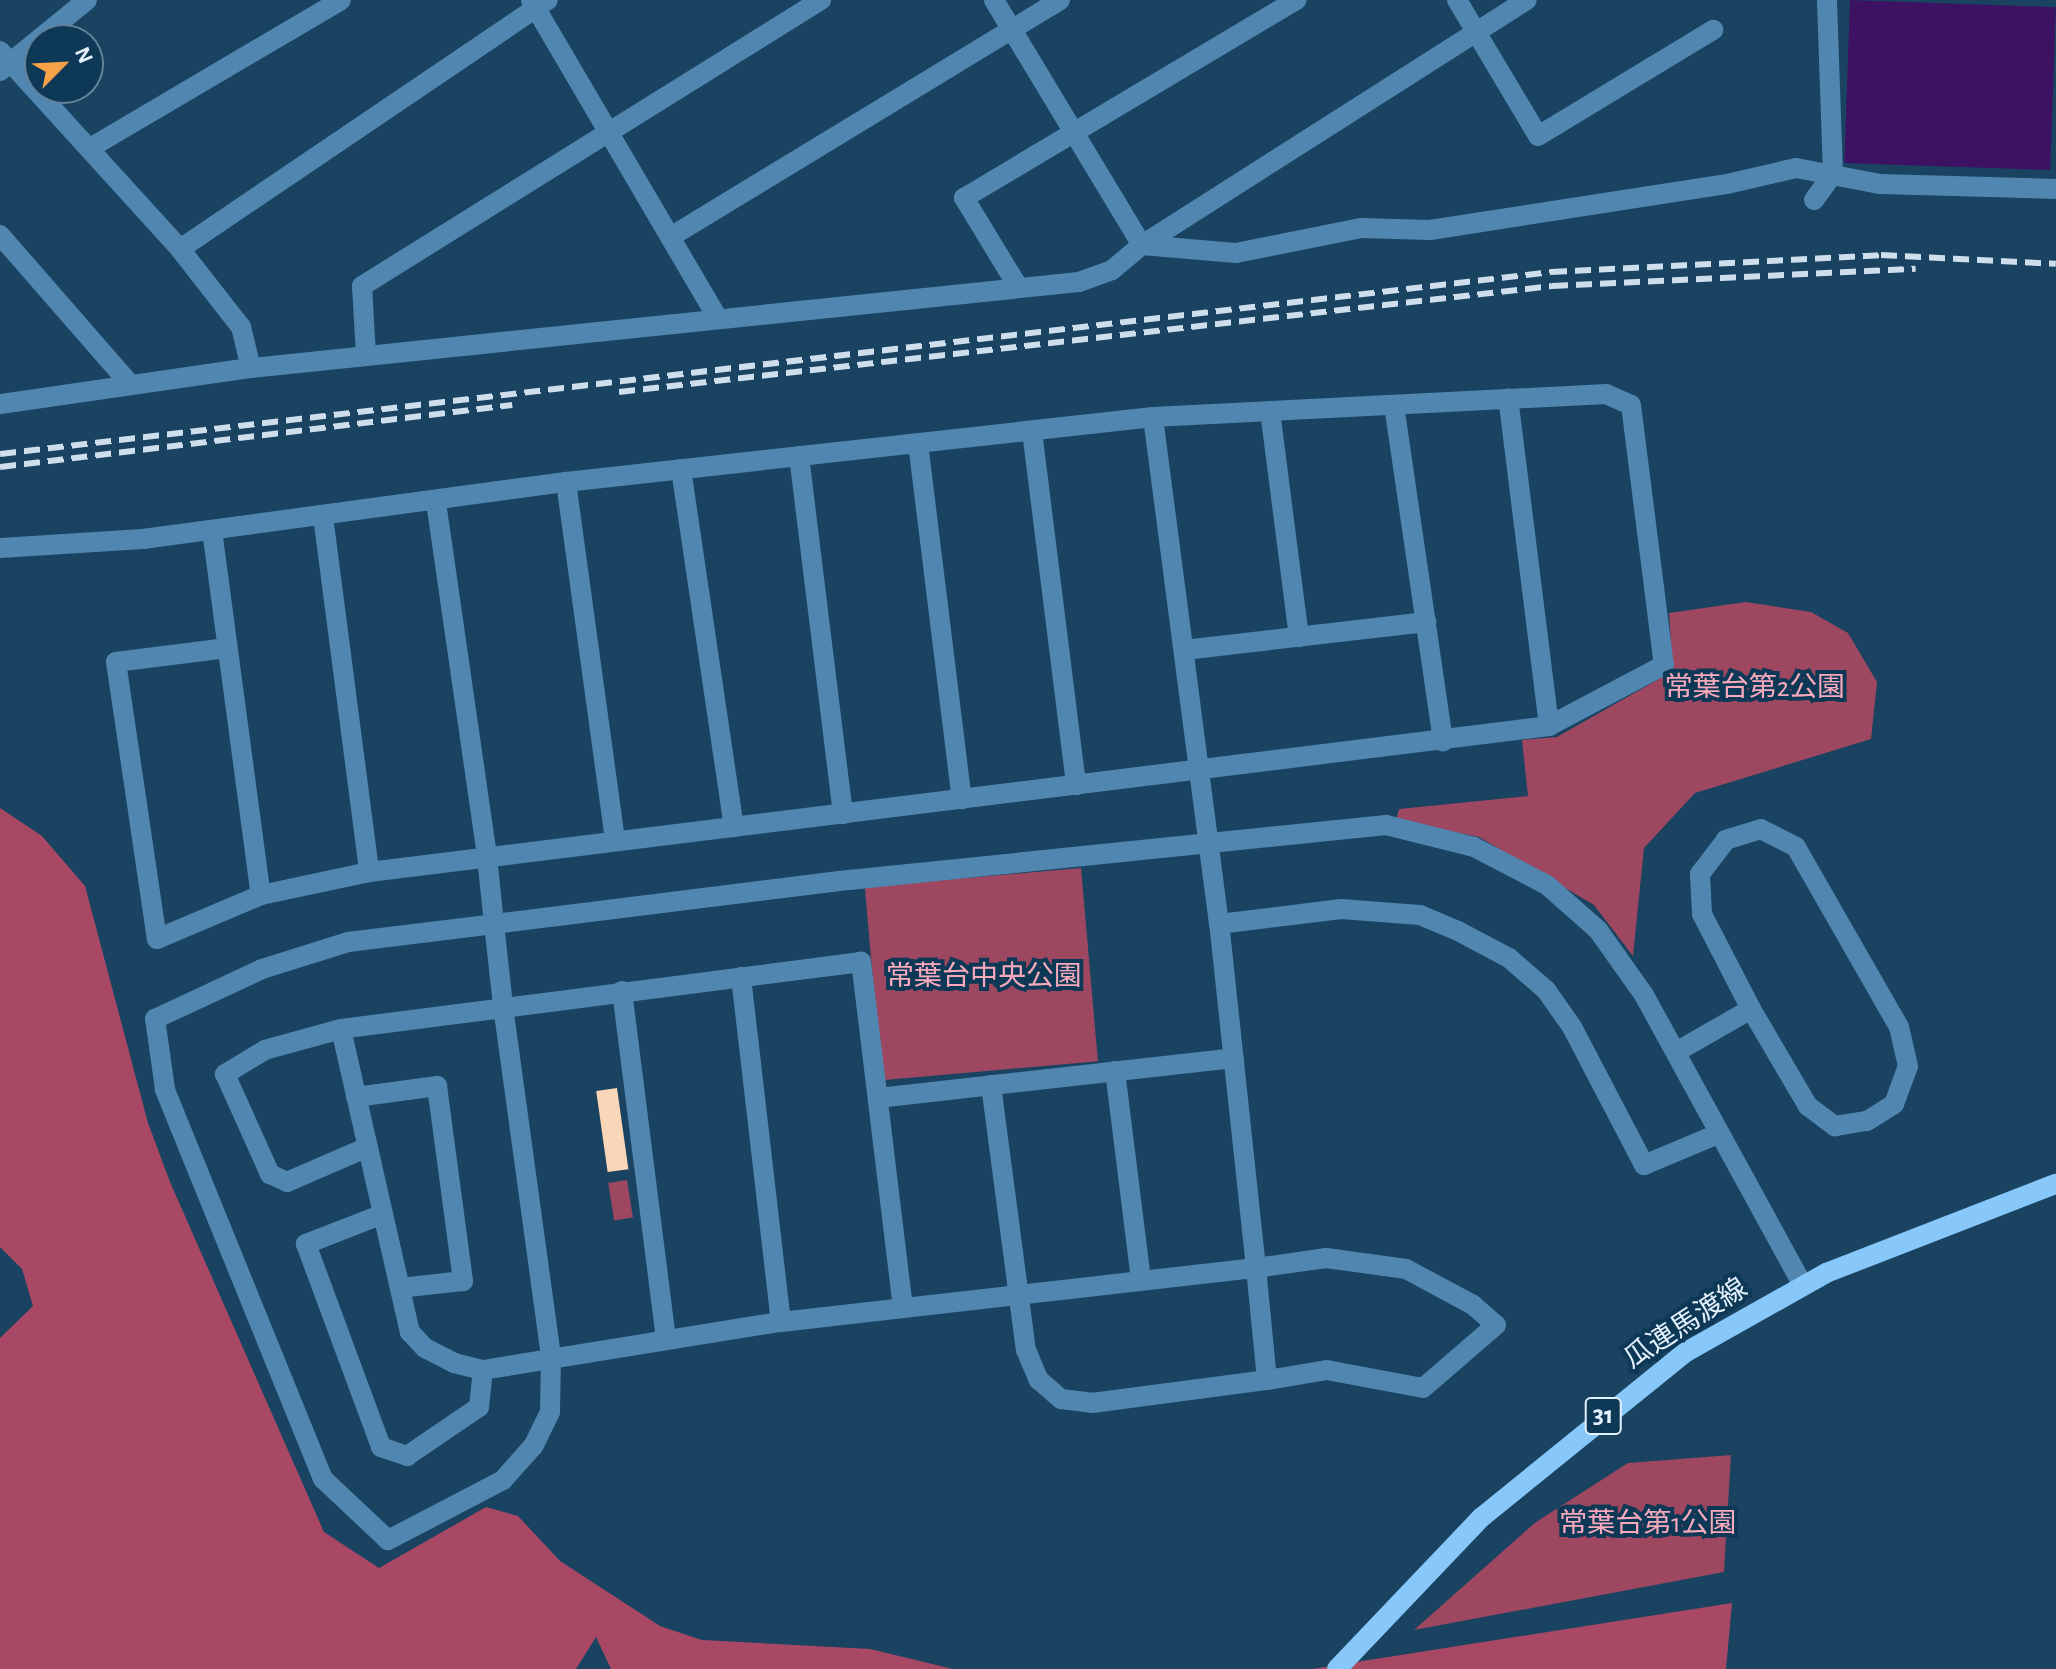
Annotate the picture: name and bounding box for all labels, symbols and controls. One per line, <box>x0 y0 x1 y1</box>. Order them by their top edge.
north arrow <box>24 24 104 104</box>
text: N <box>71 44 97 67</box>
park label: 常葉台第2公園 <box>1665 671 1845 705</box>
park label: 常葉台中央公園 <box>886 960 1082 994</box>
street label: 瓜連馬渡線 <box>1618 1272 1754 1376</box>
road number: 31 <box>1583 1394 1623 1438</box>
park label: 常葉台第1公園 <box>1559 1507 1737 1541</box>

